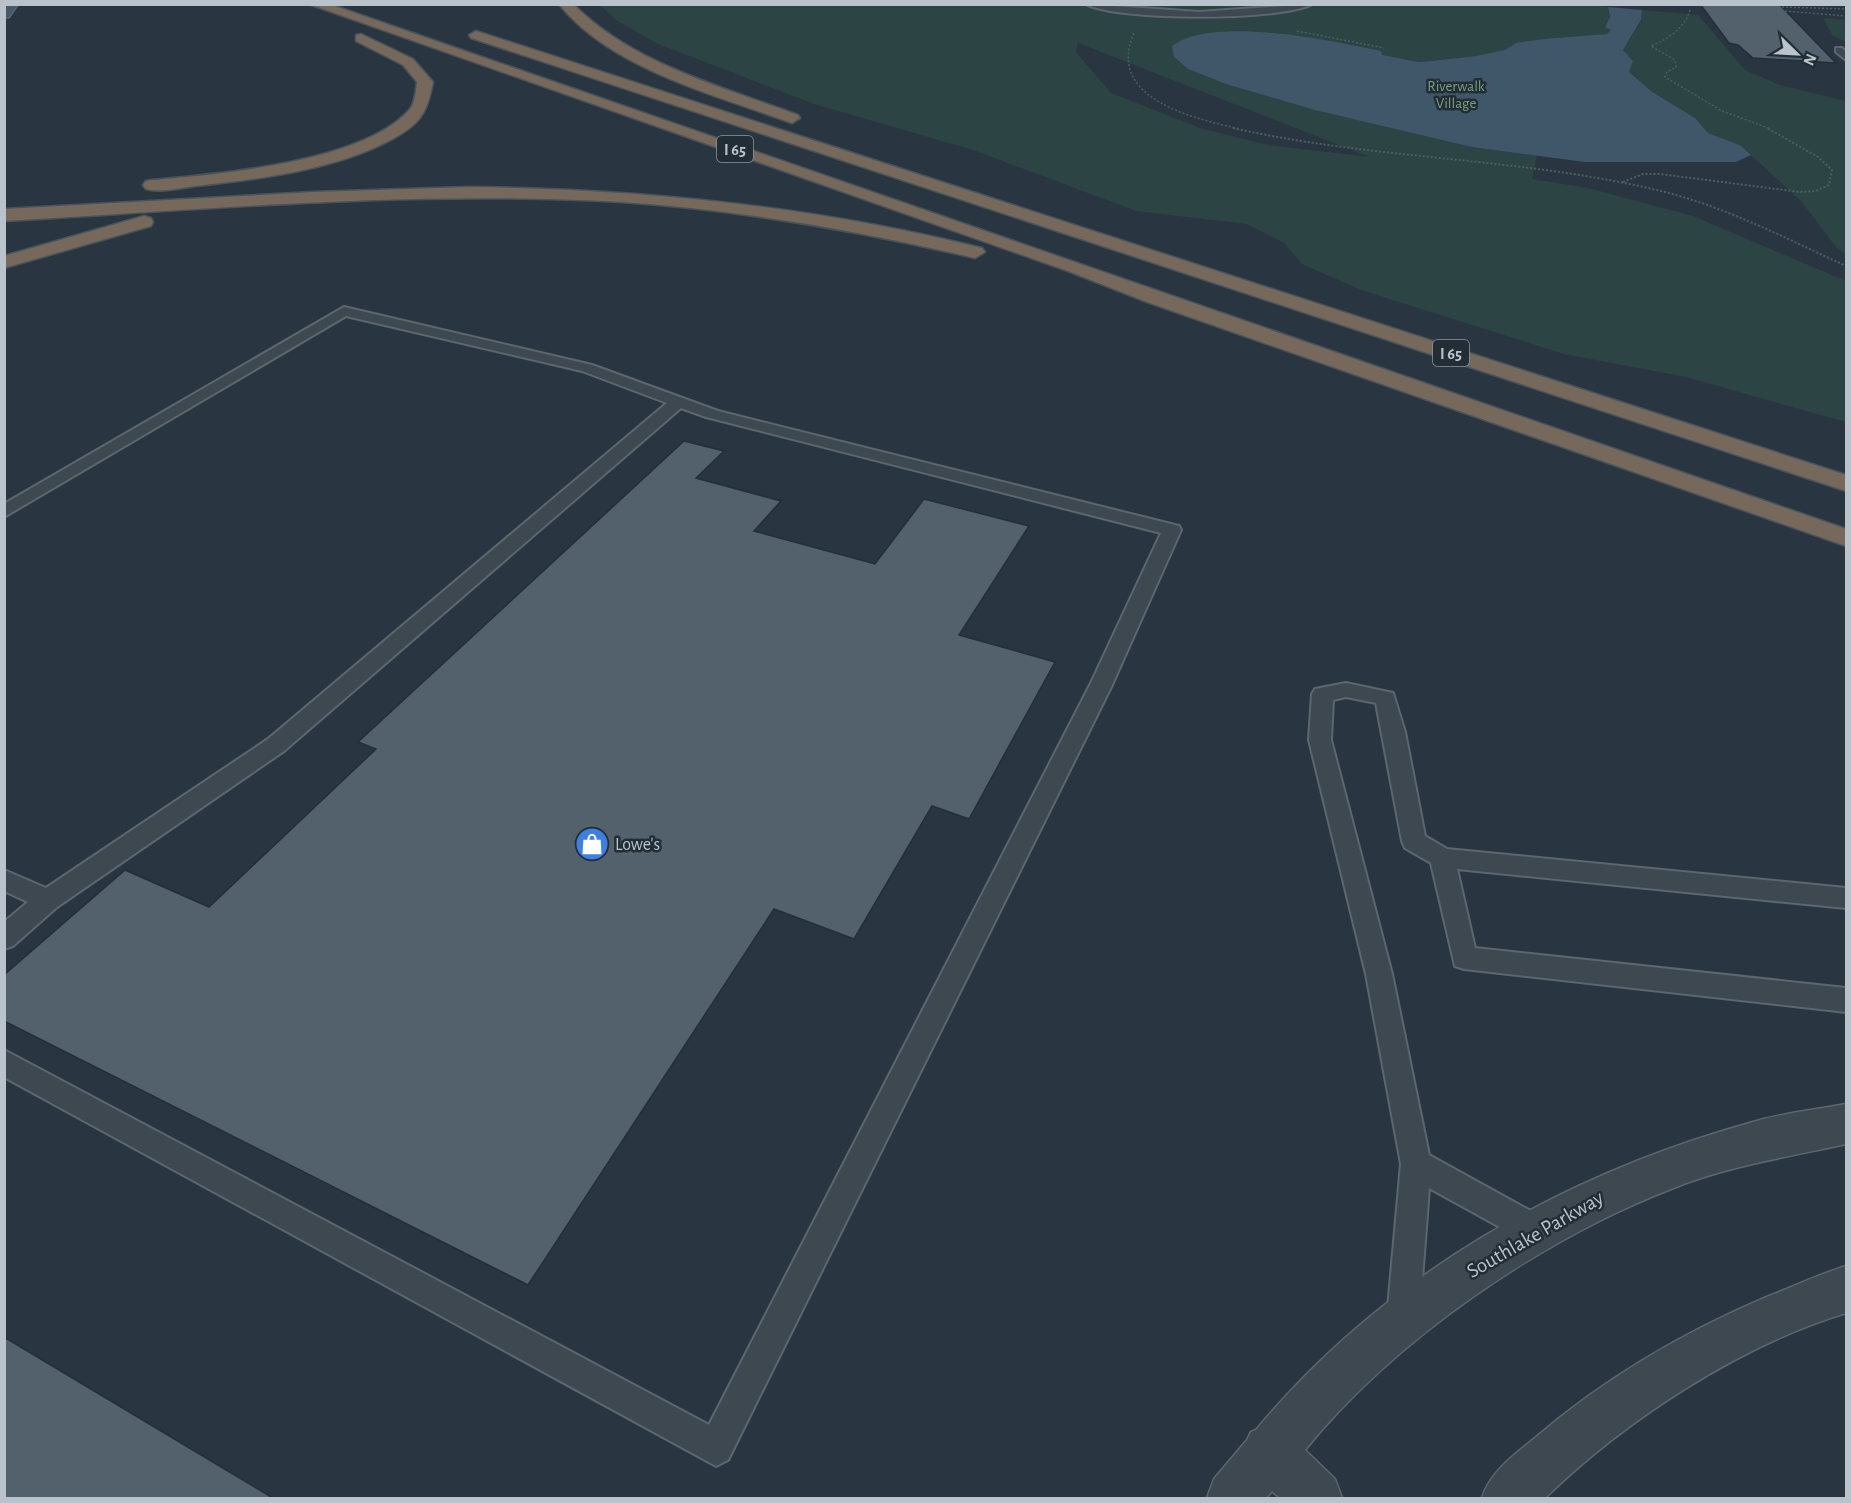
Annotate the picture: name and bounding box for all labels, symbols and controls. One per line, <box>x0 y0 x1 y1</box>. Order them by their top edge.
north arrow <box>1767 24 1827 84</box>
text: N <box>1800 51 1819 68</box>
park label: Riverwalk Village <box>1427 79 1485 111</box>
road number: I 65 <box>717 136 753 162</box>
road number: I 65 <box>1433 340 1469 366</box>
shop icon: Lowe's <box>574 826 610 862</box>
place label: Lowe's <box>615 836 660 854</box>
street label: Southlake Parkway <box>1463 1187 1607 1282</box>

